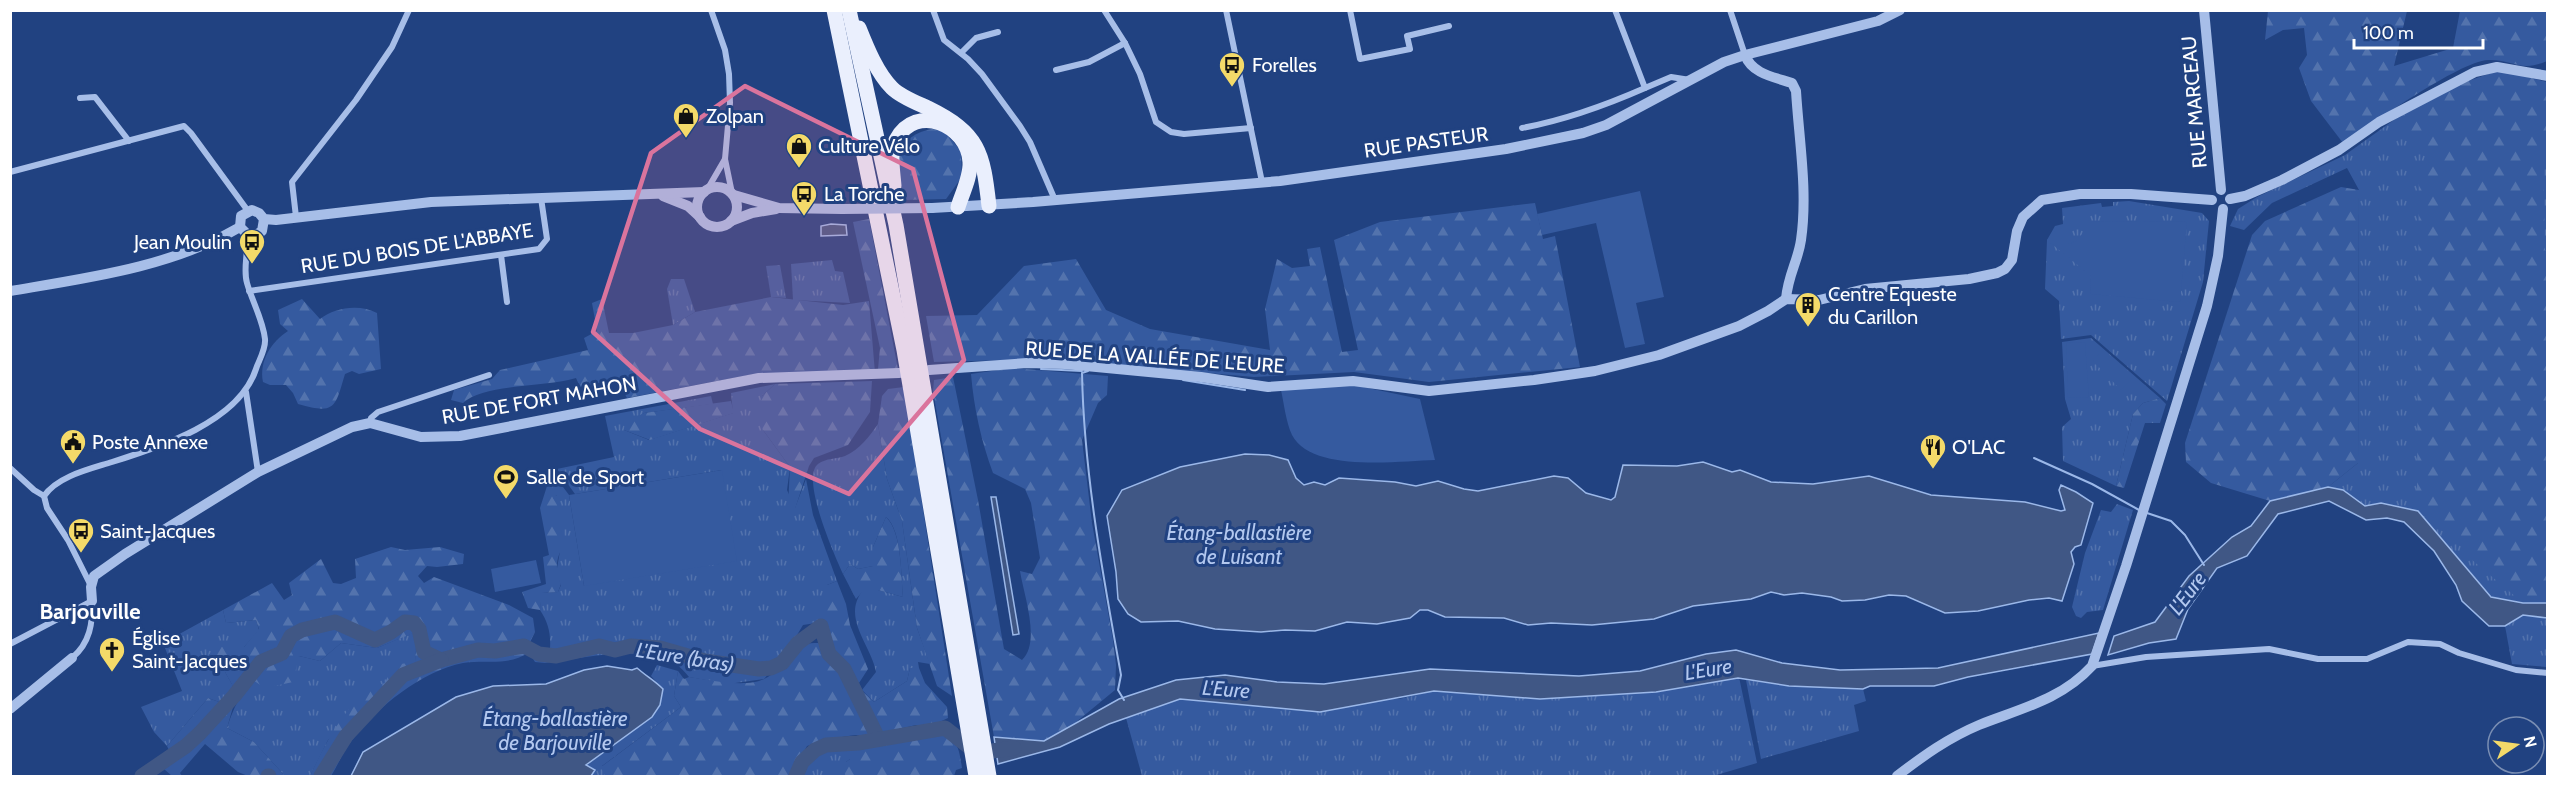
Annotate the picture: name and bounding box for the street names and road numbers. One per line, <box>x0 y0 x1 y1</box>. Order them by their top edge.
street label: RUE MARCEAU <box>2176 35 2212 169</box>
street label: RUE PASTEUR <box>1362 121 1490 163</box>
street label: RUE DU BOIS DE L'ABBAYE <box>299 218 535 278</box>
street label: RUE DE LA VALLÉE DE L'EURE <box>1025 336 1285 378</box>
street label: RUE DE FORT MAHON <box>440 371 638 429</box>

